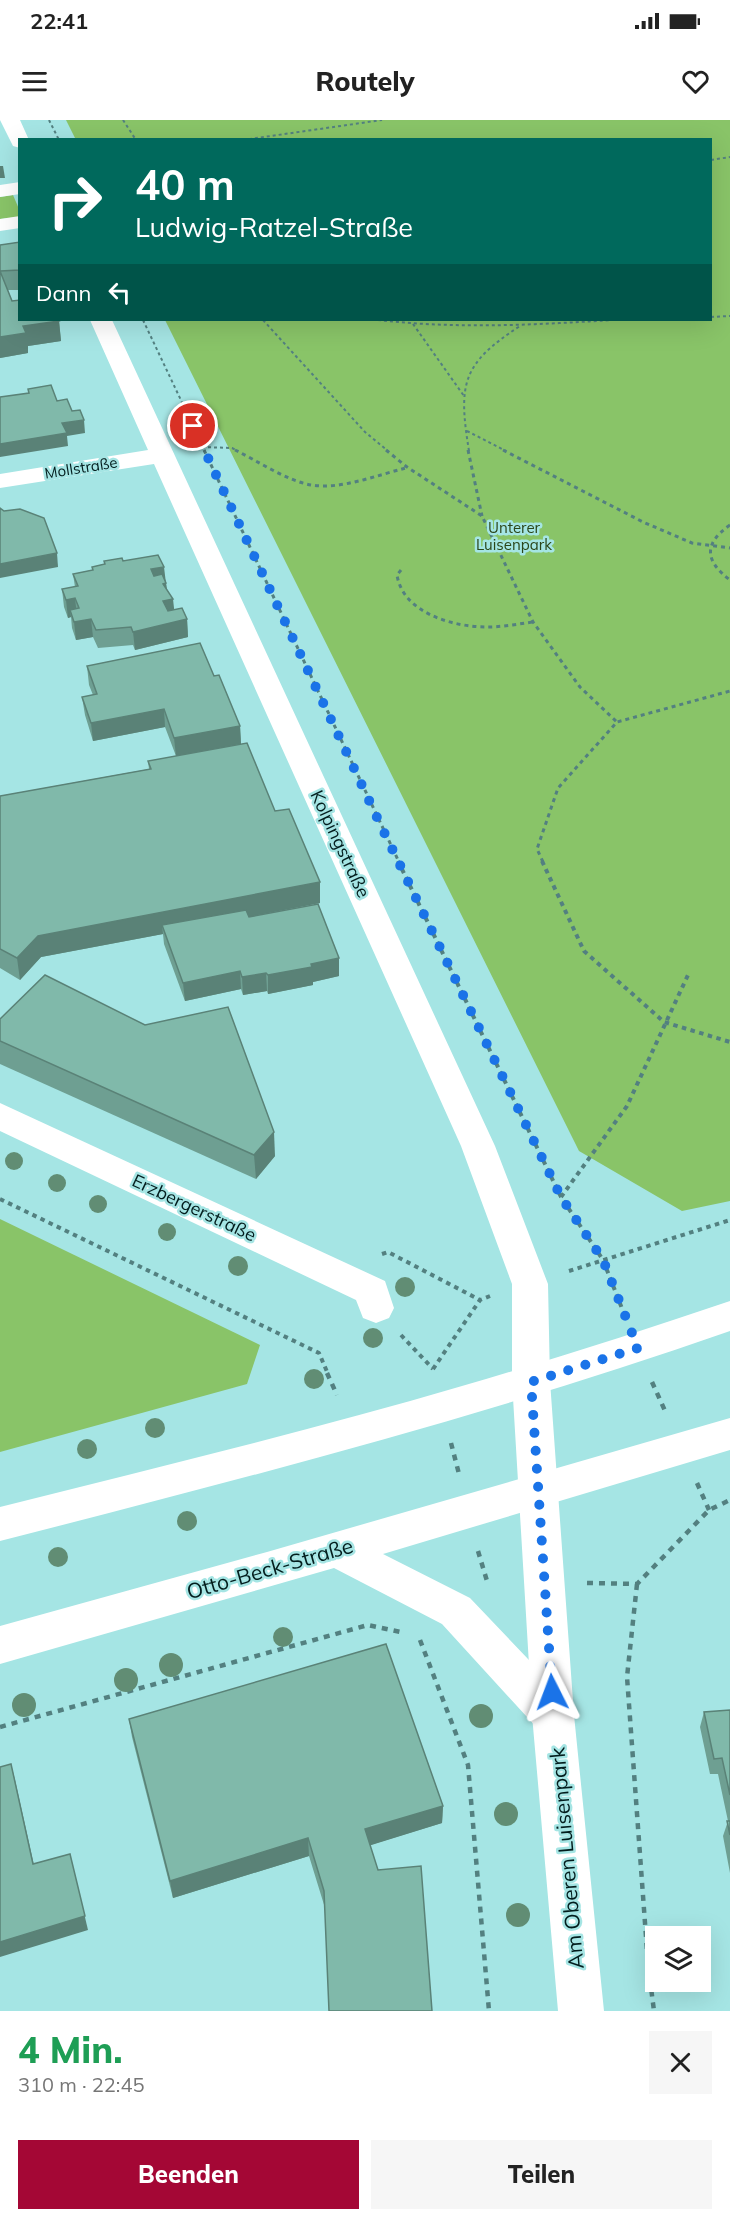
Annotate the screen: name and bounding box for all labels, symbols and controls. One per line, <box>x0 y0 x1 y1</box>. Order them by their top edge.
text: 22:41 <box>30 7 88 35</box>
text: Routely <box>315 64 415 98</box>
icon: menu <box>18 65 51 98</box>
icon: heart <box>679 65 712 98</box>
text: 40 m <box>135 158 235 211</box>
icon: right <box>36 162 114 240</box>
text: Ludwig-Ratzel-Straße <box>135 210 413 244</box>
icon: left <box>103 276 136 309</box>
text: Dann <box>36 279 91 307</box>
pin <box>167 400 218 451</box>
icon: arrive <box>176 409 209 442</box>
street label: Mollstraße <box>43 452 119 483</box>
park label: Unterer Luisenpark <box>476 518 552 554</box>
street label: Kolpingstraße <box>306 786 375 901</box>
street label: Erzbergerstraße <box>129 1169 260 1246</box>
street label: Otto-Beck-Straße <box>183 1532 356 1604</box>
position arrow <box>520 1660 584 1724</box>
street label: Am Oberen Luisenpark <box>543 1746 589 1970</box>
map controls <box>645 1926 711 1992</box>
button: layers <box>645 1926 711 1992</box>
text: 4 Min. <box>18 2027 123 2072</box>
button: close <box>649 2031 712 2094</box>
text: 310 m · 22:45 <box>18 2072 144 2097</box>
button: Beenden <box>18 2140 359 2209</box>
button: Teilen <box>371 2140 712 2209</box>

